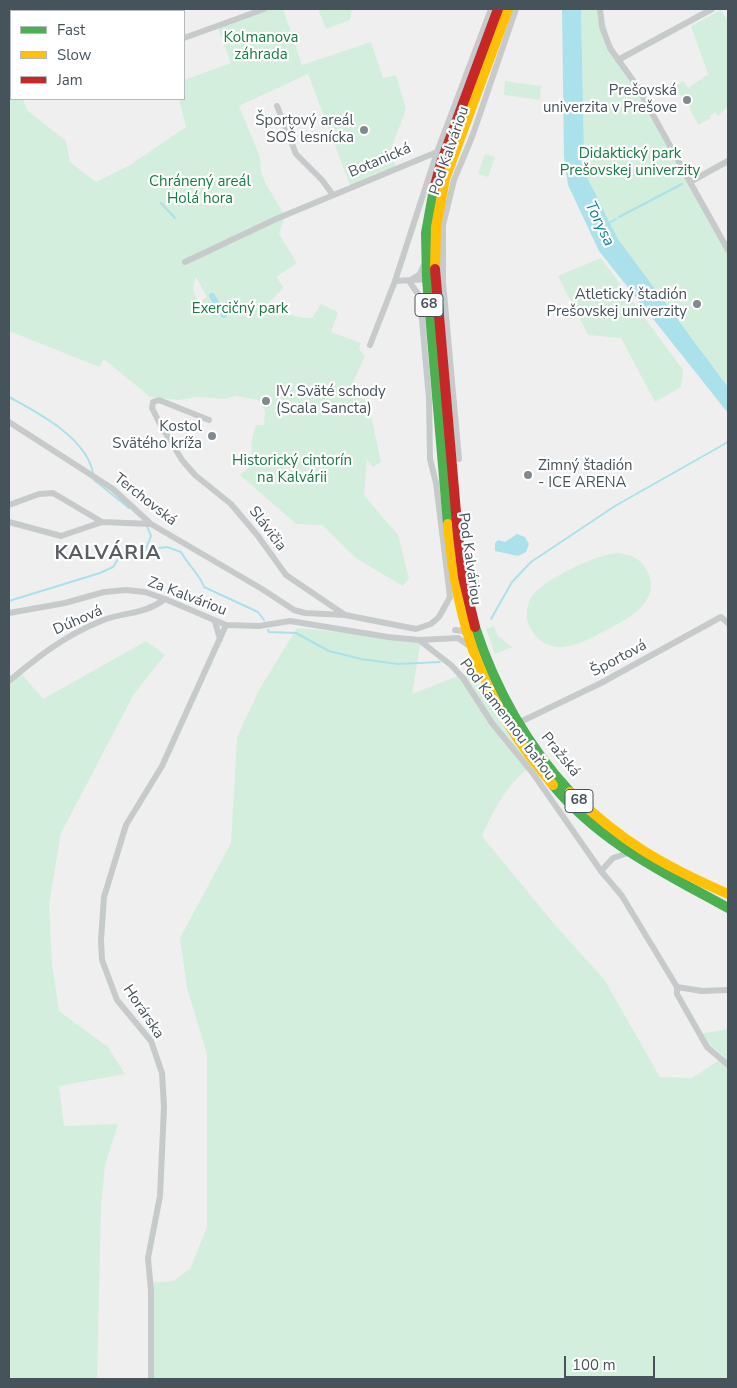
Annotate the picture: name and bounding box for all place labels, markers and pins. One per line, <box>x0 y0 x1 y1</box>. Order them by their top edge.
place label: Prešovská univerzita v Prešove <box>543 82 677 117</box>
marker: Prešovská univerzita v Prešove <box>681 94 693 106</box>
place label: Športový areál SOŠ lesnícka <box>255 112 354 147</box>
marker: Športový areál SOŠ lesnícka <box>358 124 370 136</box>
place label: Atletický štadión Prešovskej univerzity <box>547 286 687 321</box>
marker: Atletický štadión Prešovskej univerzity <box>691 298 703 310</box>
place label: IV. Sväté schody (Scala Sancta) <box>276 383 386 418</box>
marker: IV. Sväté schody (Scala Sancta) <box>260 395 272 407</box>
place label: Kostol Svätého kríža <box>112 418 202 453</box>
marker: Kostol Svätého kríža <box>206 430 218 442</box>
place label: Zimný štadión - ICE ARENA <box>538 457 633 492</box>
marker: Zimný štadión - ICE ARENA <box>522 469 534 481</box>

